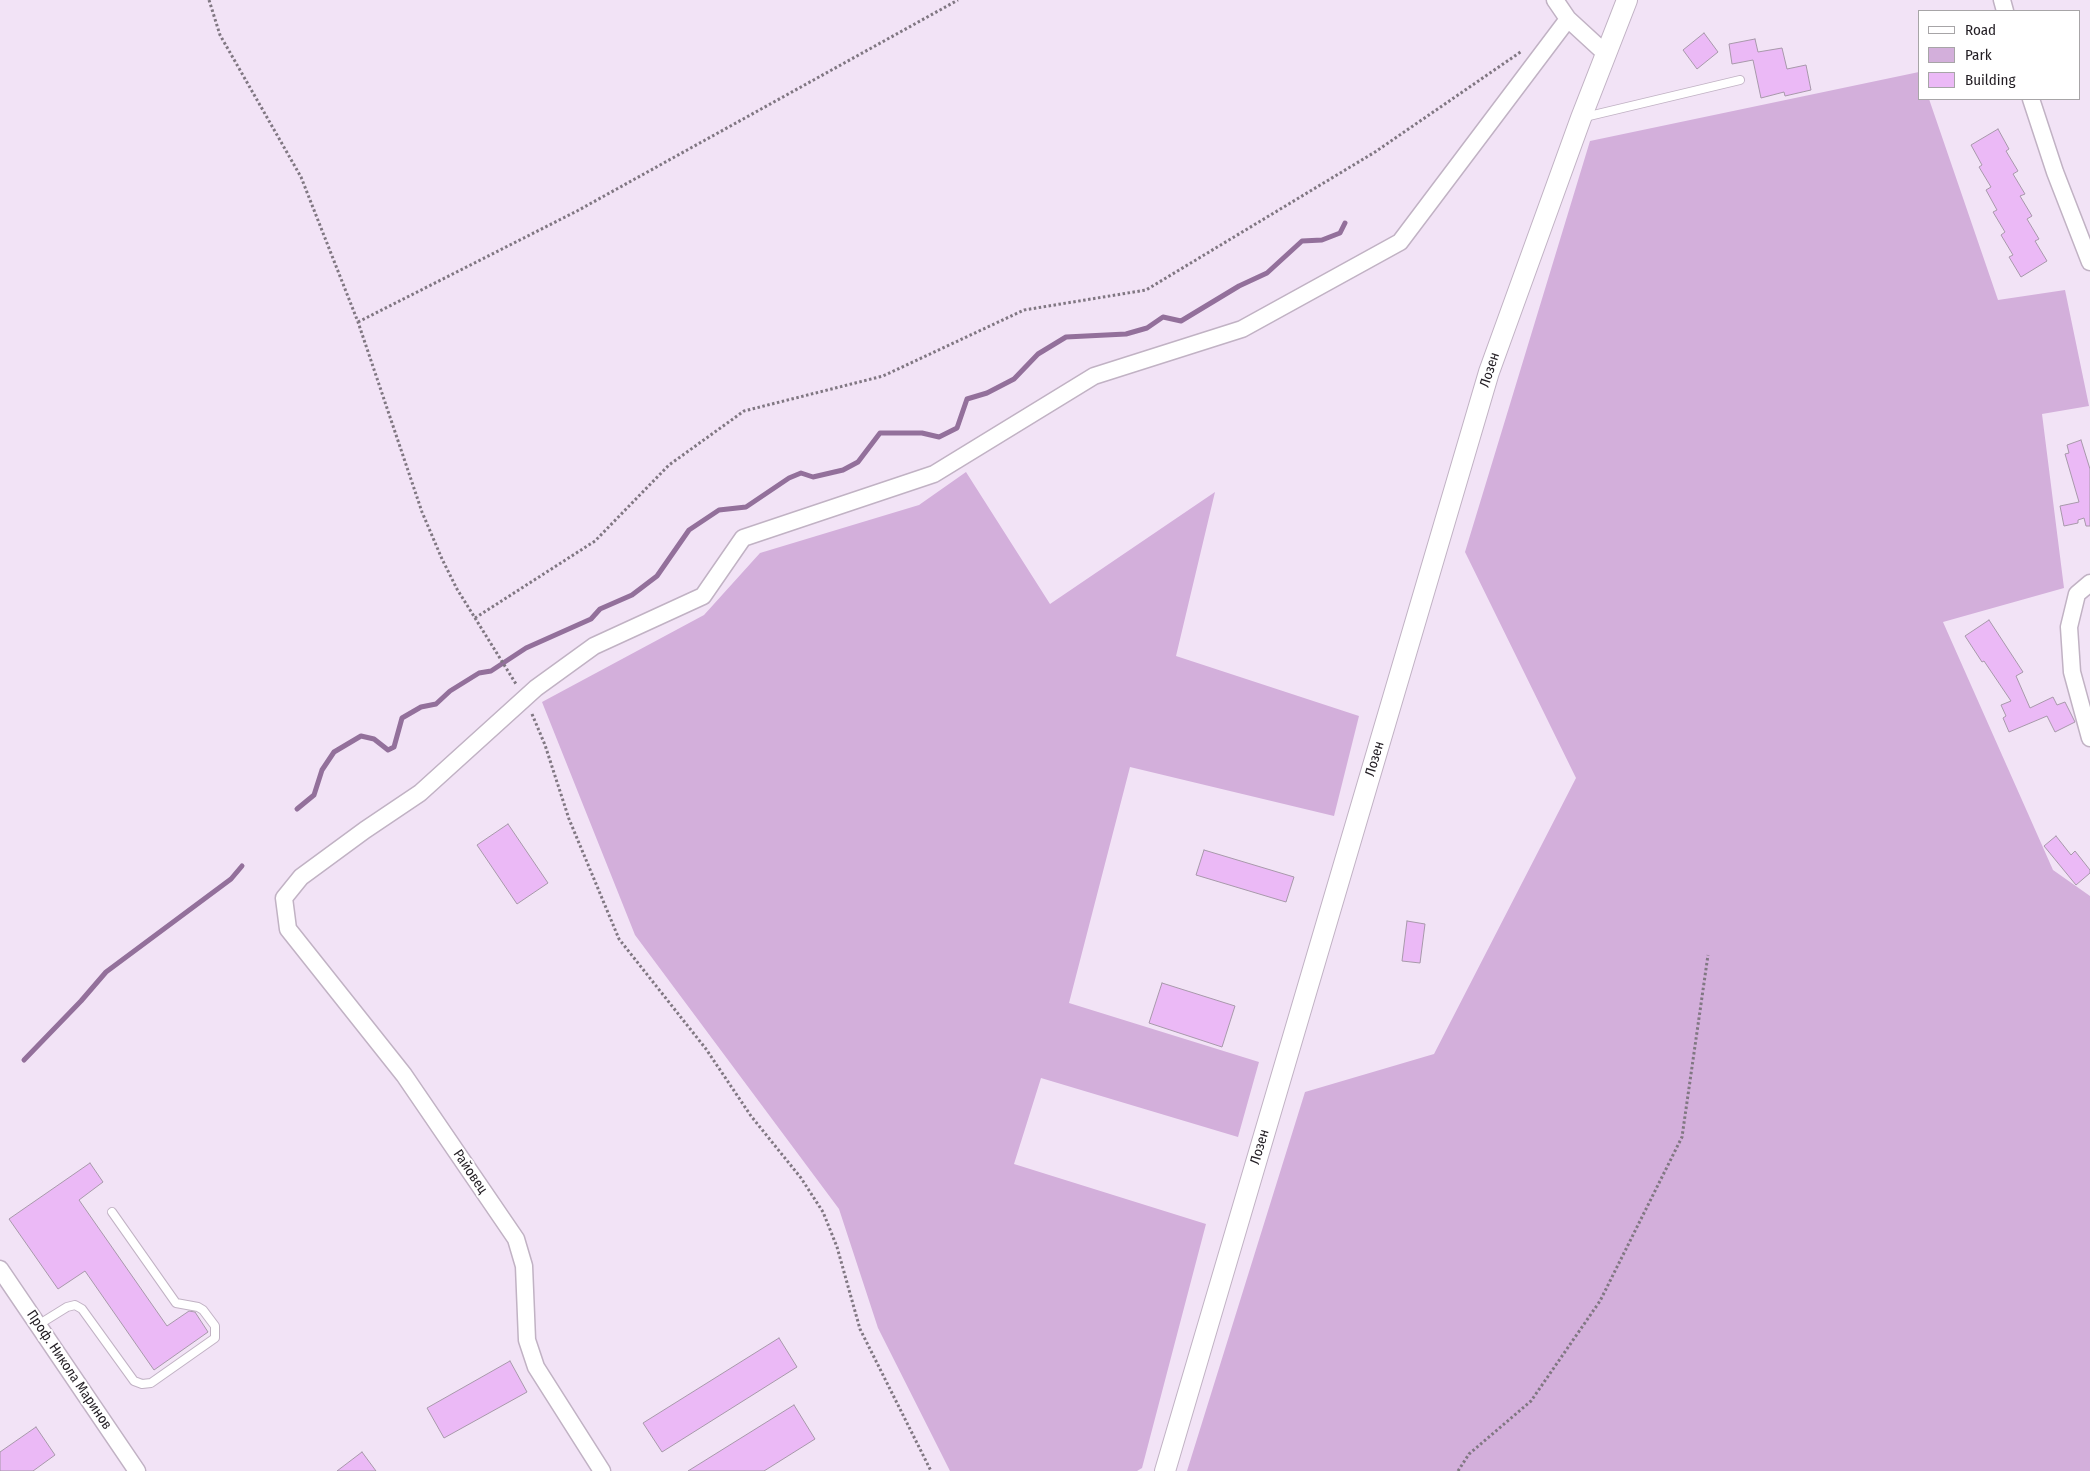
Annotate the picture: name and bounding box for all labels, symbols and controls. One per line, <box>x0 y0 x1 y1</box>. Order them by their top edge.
legend <box>1918 10 2080 100</box>
text: Road <box>1965 21 1996 39</box>
text: Park <box>1965 46 1992 64</box>
text: Building <box>1965 71 2016 89</box>
street label: Лозен <box>1476 350 1504 390</box>
street label: Лозен <box>1362 739 1388 779</box>
street label: Лозен <box>1247 1127 1273 1167</box>
street label: Райовец <box>449 1147 491 1197</box>
street label: Проф. Никола Маринов <box>23 1307 115 1433</box>

